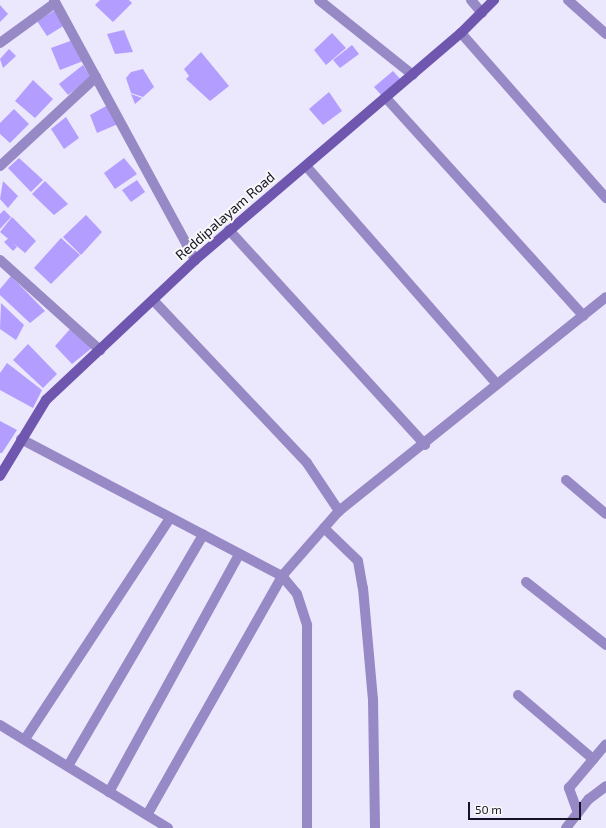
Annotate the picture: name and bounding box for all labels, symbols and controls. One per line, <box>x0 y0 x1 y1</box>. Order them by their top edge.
street label: Reddipalayam Road <box>172 168 278 264</box>
scale bar <box>470 794 583 820</box>
text: 50 m <box>475 802 502 816</box>

